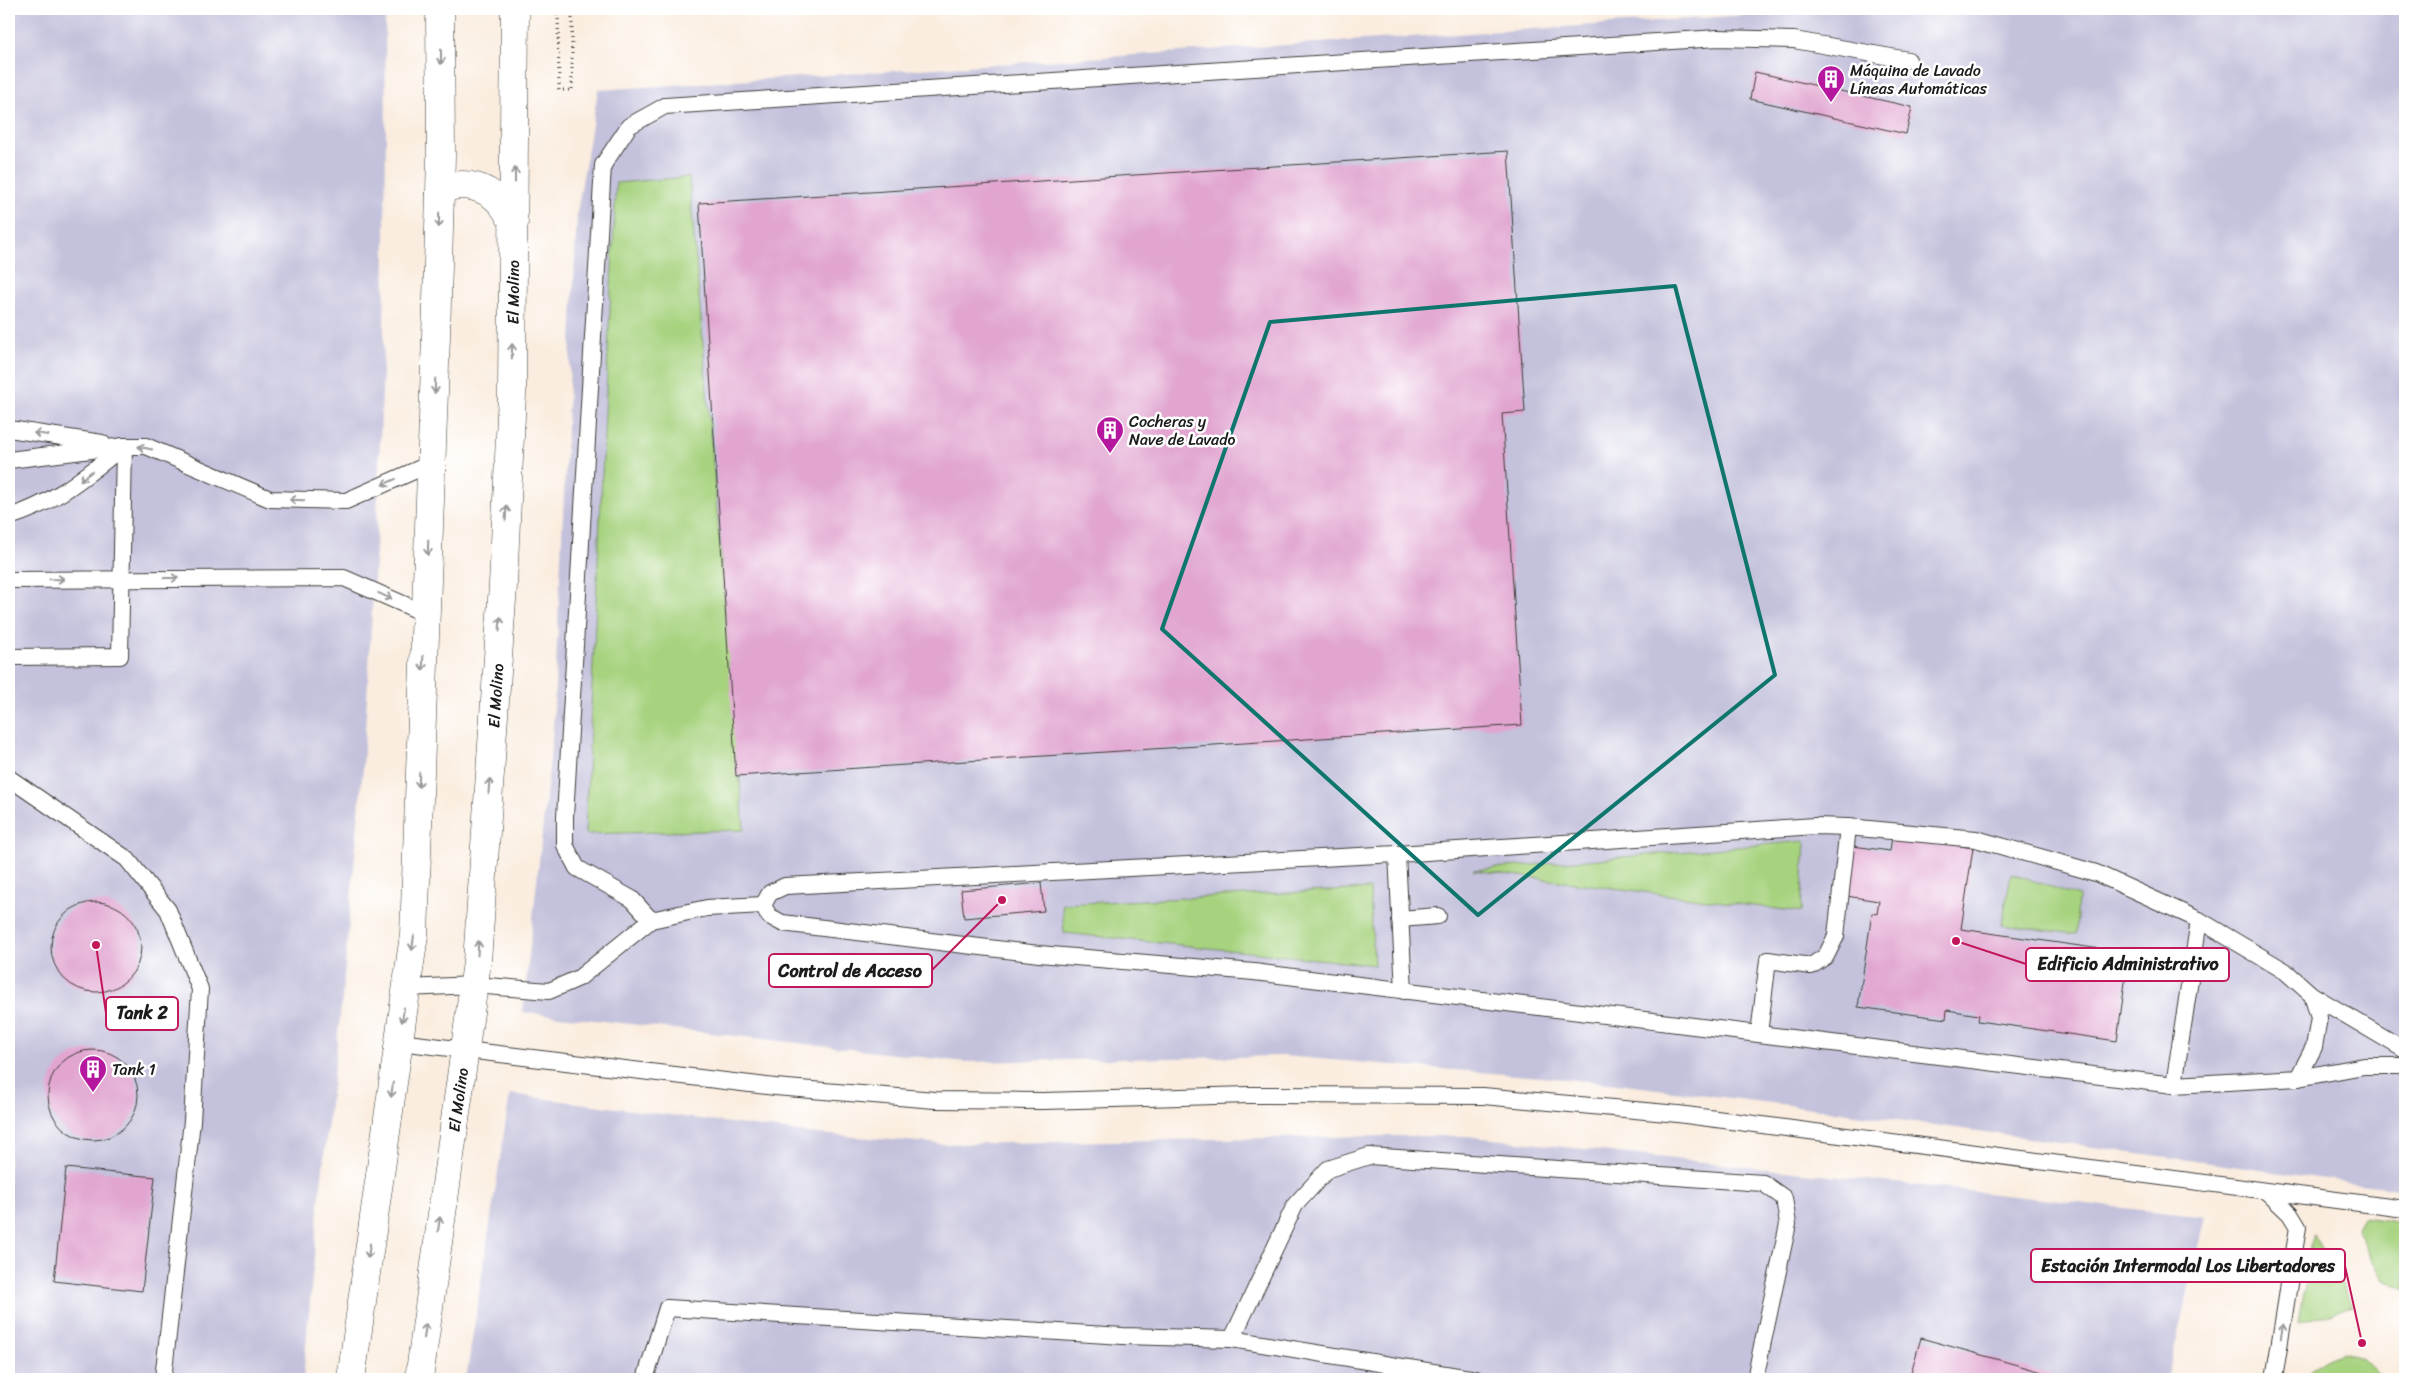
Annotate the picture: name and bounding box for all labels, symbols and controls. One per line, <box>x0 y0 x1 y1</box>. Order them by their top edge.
one-way arrow <box>436 49 446 65</box>
place label: Máquina de Lavado Líneas Automáticas <box>1850 56 1988 103</box>
building icon: Máquina de Lavado Líneas Automáticas <box>1816 64 1846 103</box>
one-way arrow <box>510 167 520 183</box>
one-way arrow <box>435 212 444 228</box>
street label: El Molino <box>499 260 528 324</box>
one-way arrow <box>507 343 517 359</box>
one-way arrow <box>430 377 439 393</box>
place label: Cocheras y Nave de Lavado <box>1129 407 1236 454</box>
building icon: Cocheras y Nave de Lavado <box>1095 415 1125 454</box>
one-way arrow <box>34 429 50 439</box>
one-way arrow <box>138 442 154 452</box>
one-way arrow <box>80 470 93 481</box>
one-way arrow <box>382 478 397 487</box>
one-way arrow <box>289 495 306 505</box>
one-way arrow <box>502 505 511 521</box>
one-way arrow <box>424 540 433 556</box>
one-way arrow <box>162 573 178 583</box>
one-way arrow <box>49 574 65 584</box>
one-way arrow <box>377 592 392 602</box>
one-way arrow <box>496 616 505 632</box>
one-way arrow <box>419 655 428 671</box>
street label: El Molino <box>479 662 513 729</box>
one-way arrow <box>414 772 424 788</box>
one-way arrow <box>484 779 493 795</box>
one-way arrow <box>408 934 418 950</box>
one-way arrow <box>473 941 483 957</box>
callout: Edificio Administrativo <box>2026 948 2229 981</box>
text: Edificio Administrativo <box>2037 948 2220 980</box>
callout: Control de Acceso <box>769 954 932 987</box>
text: Control de Acceso <box>777 955 923 987</box>
callout: Tank 2 <box>106 997 178 1030</box>
text: Tank 2 <box>116 997 168 1029</box>
one-way arrow <box>398 1007 408 1023</box>
building icon: Tank 1 <box>78 1054 108 1093</box>
place label: Tank 1 <box>112 1055 156 1084</box>
street label: El Molino <box>440 1066 477 1134</box>
one-way arrow <box>387 1082 397 1098</box>
one-way arrow <box>435 1216 445 1232</box>
one-way arrow <box>364 1242 374 1258</box>
callout: Estación Intermodal Los Libertadores <box>2031 1249 2345 1282</box>
text: Estación Intermodal Los Libertadores <box>2041 1250 2336 1282</box>
one-way arrow <box>420 1323 430 1339</box>
one-way arrow <box>2277 1323 2287 1339</box>

